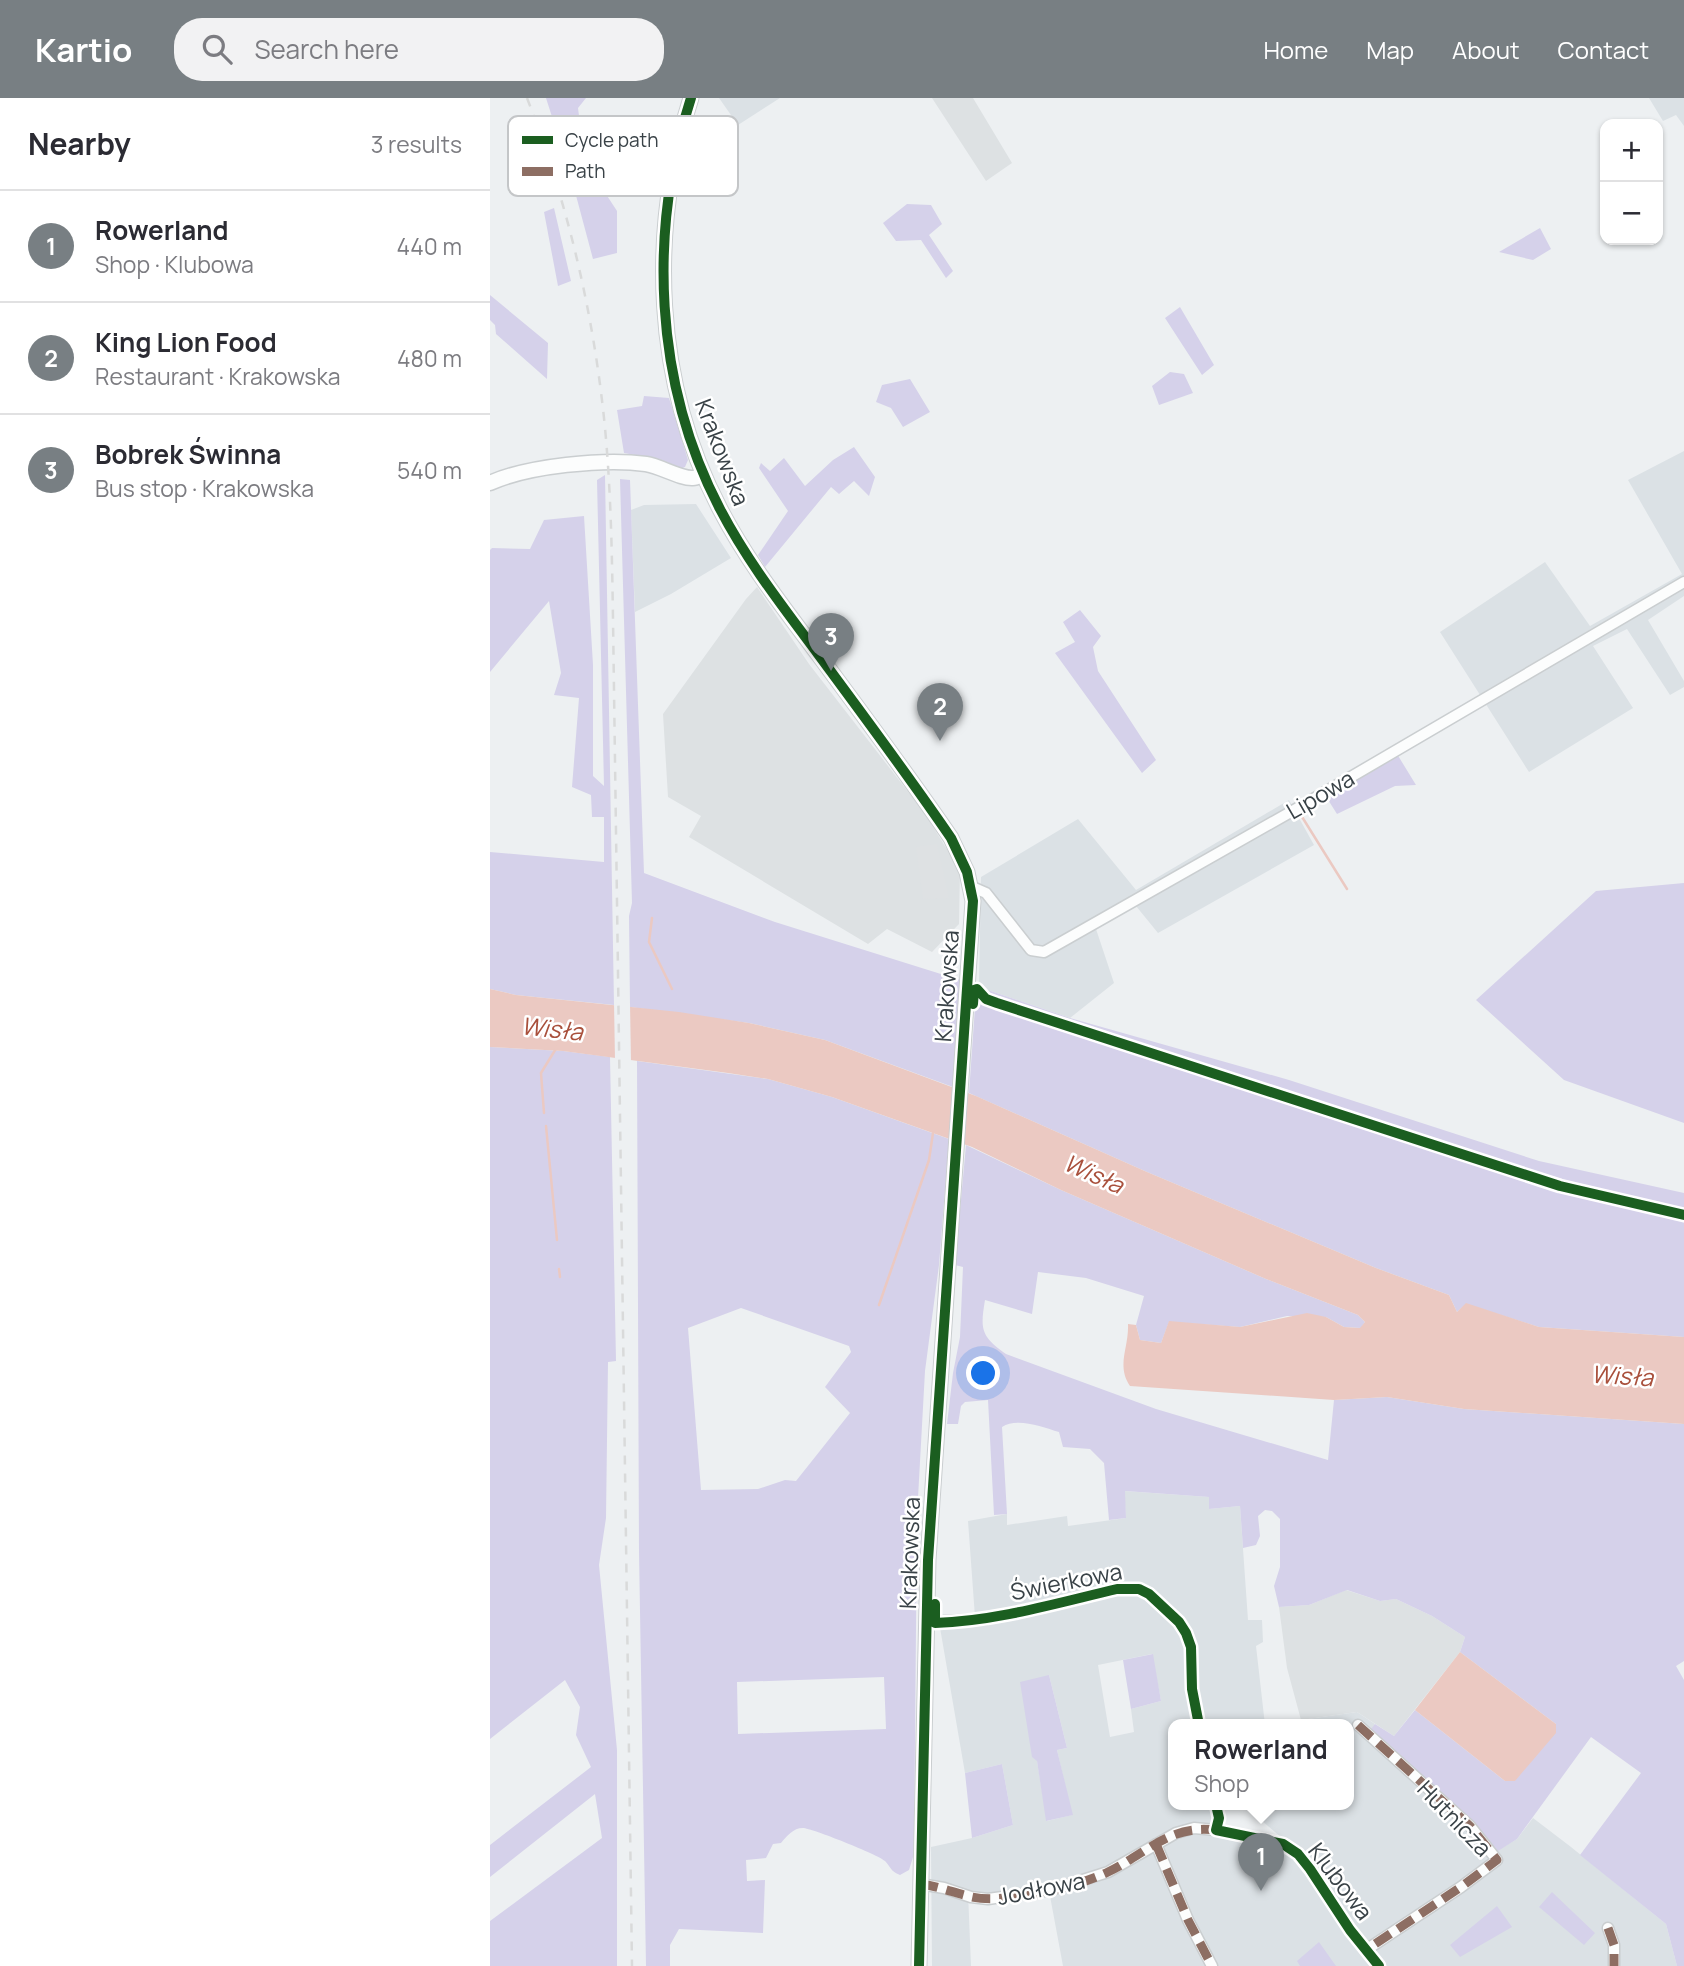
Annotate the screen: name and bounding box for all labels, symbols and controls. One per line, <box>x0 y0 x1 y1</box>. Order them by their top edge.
search box <box>174 18 664 81</box>
text: Kartio <box>35 27 132 72</box>
icon: search <box>198 30 236 68</box>
text: Search here <box>254 31 399 67</box>
text: Home <box>1263 33 1328 66</box>
text: Map <box>1366 33 1414 66</box>
text: About <box>1452 33 1520 66</box>
text: Contact <box>1558 33 1649 66</box>
legend <box>508 116 738 196</box>
map controls <box>1600 119 1663 245</box>
button: + <box>1600 119 1663 182</box>
text: Nearby <box>28 123 131 164</box>
text: Cycle path <box>565 127 659 153</box>
text: 3 results <box>371 128 462 160</box>
text: Path <box>565 158 605 184</box>
button: − <box>1600 182 1663 245</box>
text: Rowerland <box>95 212 228 248</box>
text: 1 <box>46 230 56 262</box>
text: 440 m <box>397 230 462 262</box>
text: Shop · Klubowa <box>95 248 254 280</box>
text: King Lion Food <box>95 324 277 360</box>
text: 2 <box>44 342 58 374</box>
text: 480 m <box>397 342 462 374</box>
text: Restaurant · Krakowska <box>95 360 341 392</box>
street label: Krakowska <box>688 394 758 510</box>
text: Bobrek Świnna <box>95 436 281 472</box>
text: 3 <box>44 454 58 486</box>
text: 540 m <box>397 454 462 486</box>
text: Bus stop · Krakowska <box>95 472 314 504</box>
pin: 3 <box>808 613 854 671</box>
pin: 2 <box>917 683 963 741</box>
street label: Lipowa <box>1280 762 1360 826</box>
street label: Krakowska <box>926 929 966 1043</box>
water label: Wisła <box>519 1008 586 1048</box>
water label: Wisła <box>1059 1145 1131 1201</box>
your location <box>966 1356 1000 1390</box>
water label: Wisła <box>1590 1357 1656 1393</box>
street label: Krakowska <box>891 1496 927 1610</box>
street label: Świerkowa <box>1007 1555 1125 1607</box>
popup <box>1168 1719 1354 1810</box>
text: Rowerland <box>1194 1731 1328 1767</box>
text: Shop <box>1194 1767 1249 1799</box>
street label: Hutnicza <box>1411 1773 1499 1863</box>
pin: 1 <box>1238 1833 1284 1891</box>
street label: Klubowa <box>1301 1836 1381 1926</box>
street label: Jodłowa <box>994 1864 1088 1912</box>

